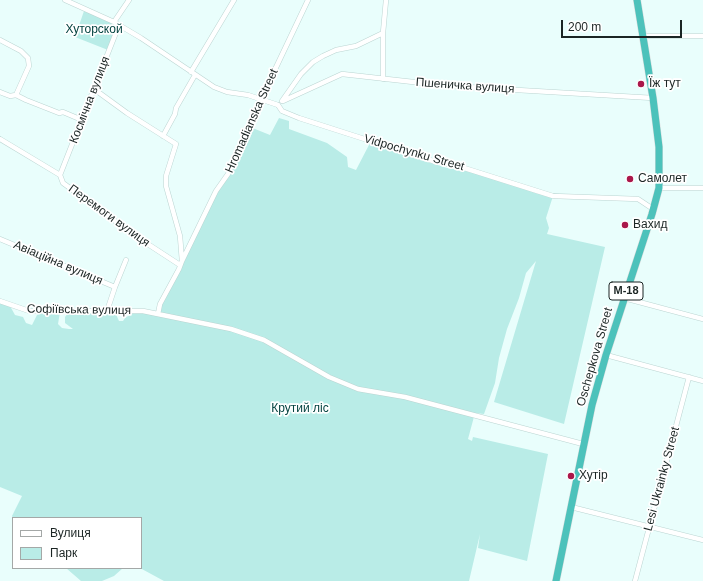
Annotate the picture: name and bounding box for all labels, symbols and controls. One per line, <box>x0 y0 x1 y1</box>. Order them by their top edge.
scale bar <box>563 12 684 38</box>
text: 200 m <box>568 20 601 34</box>
park label: Хуторской <box>65 23 123 37</box>
street label: Космічна вулиця <box>67 54 113 146</box>
street label: Hromadianska Street <box>222 67 282 175</box>
street label: Пшеничка вулиця <box>415 75 515 97</box>
place label: Їж тут <box>649 77 681 91</box>
marker: Їж тут <box>636 79 646 89</box>
street label: Vidpochynku Street <box>362 132 466 174</box>
place label: Самолет <box>638 172 687 186</box>
marker: Самолет <box>625 174 635 184</box>
street label: Перемоги вулиця <box>66 182 152 250</box>
place label: Вахид <box>633 218 667 232</box>
marker: Вахид <box>620 220 630 230</box>
street label: Авіаційна вулиця <box>11 238 105 288</box>
road number: М-18 <box>609 282 643 300</box>
street label: Софіївська вулиця <box>27 302 131 318</box>
street label: Oschepkova Street <box>574 306 616 408</box>
park label: Крутий ліс <box>271 402 329 416</box>
street label: Lesi Ukrainky Street <box>641 425 683 533</box>
place label: Хутір <box>579 469 608 483</box>
marker: Хутір <box>566 471 576 481</box>
legend <box>12 517 142 569</box>
text: Вулиця <box>50 526 91 540</box>
text: Парк <box>50 546 77 560</box>

